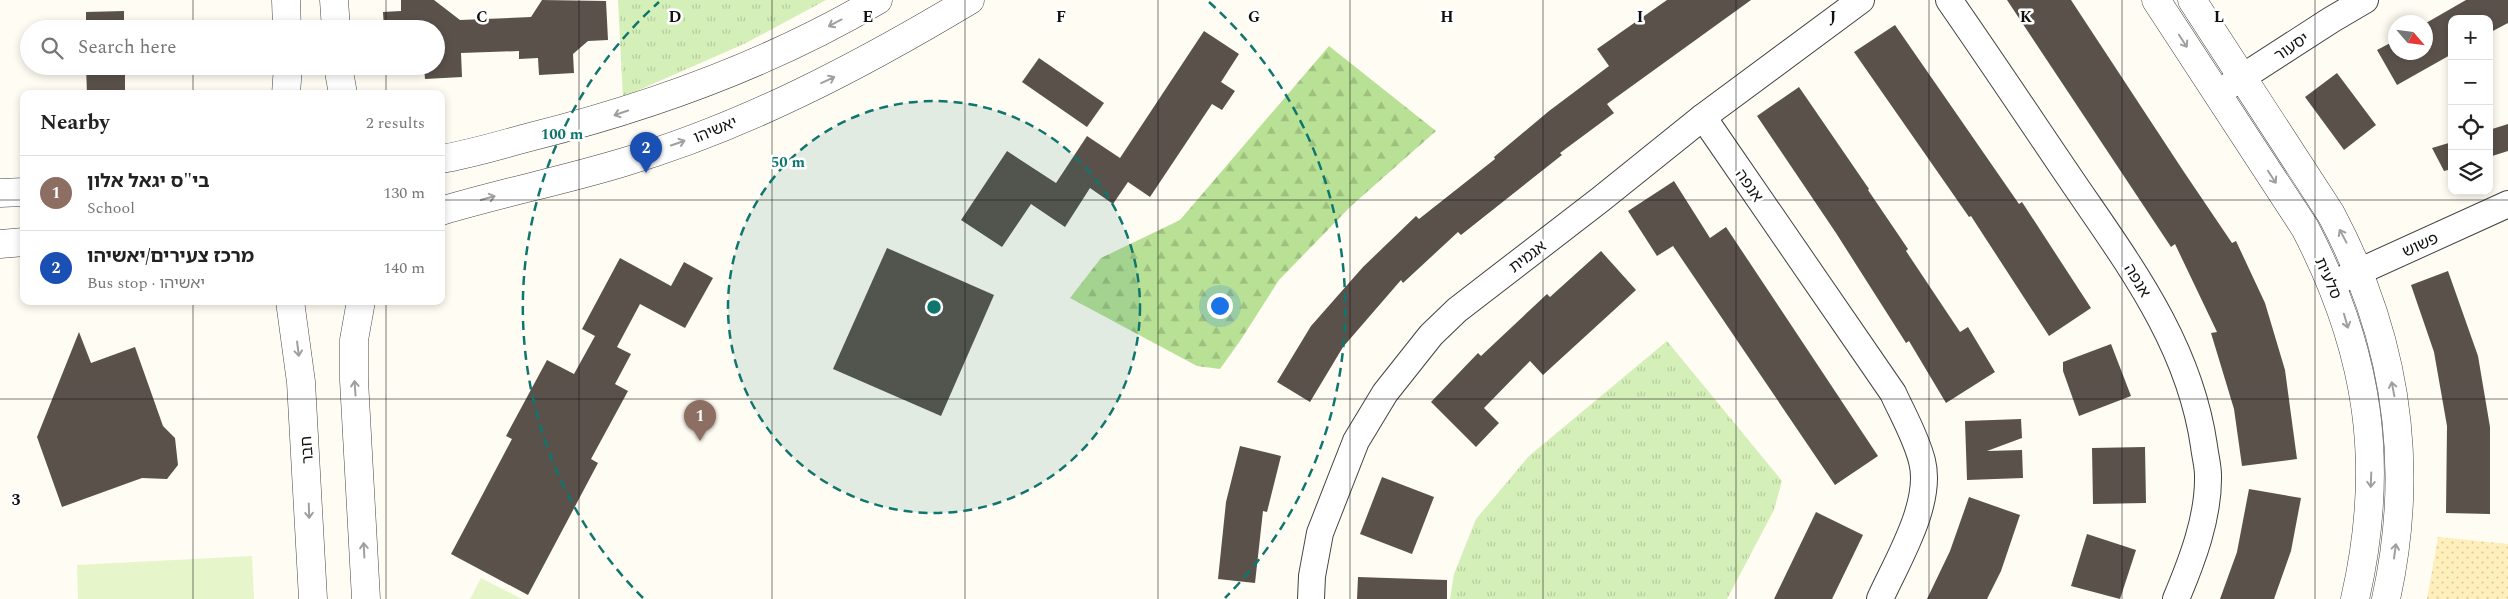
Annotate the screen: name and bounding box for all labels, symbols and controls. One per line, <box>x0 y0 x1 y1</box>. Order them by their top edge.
text: C <box>476 5 488 29</box>
text: D <box>669 5 682 29</box>
text: E <box>863 5 873 29</box>
text: F <box>1056 5 1066 29</box>
text: G <box>1248 5 1260 29</box>
text: H <box>1440 5 1454 29</box>
text: I <box>1637 5 1643 29</box>
text: J <box>1830 5 1837 29</box>
text: K <box>2020 5 2033 29</box>
text: L <box>2214 5 2224 29</box>
north arrow <box>2388 15 2433 60</box>
map controls <box>2448 15 2493 195</box>
button: + <box>2448 15 2493 60</box>
one-way arrow <box>827 18 842 28</box>
search box <box>20 20 445 75</box>
street label: יסעור <box>2269 26 2314 67</box>
text: Search here <box>78 33 177 62</box>
one-way arrow <box>2178 33 2188 47</box>
icon: search <box>38 34 66 62</box>
button: − <box>2448 60 2493 105</box>
one-way arrow <box>820 75 835 84</box>
button: locate <box>2448 105 2493 150</box>
text: Nearby <box>40 107 110 139</box>
one-way arrow <box>613 109 629 118</box>
street label: יאשיהו <box>690 110 741 150</box>
text: 2 results <box>366 111 425 135</box>
text: 100 m <box>541 123 584 146</box>
pin: 2 <box>630 132 662 173</box>
one-way arrow <box>670 138 685 147</box>
button: layers <box>2448 150 2493 195</box>
text: 50 m <box>771 151 806 174</box>
street label: אנפה <box>1729 164 1769 207</box>
text: בי"ס יגאל אלון <box>87 167 210 196</box>
one-way arrow <box>2267 169 2277 183</box>
text: 1 <box>52 181 60 205</box>
text: 130 m <box>383 181 425 205</box>
one-way arrow <box>480 193 496 203</box>
text: School <box>87 196 135 220</box>
street label: פשוש <box>2398 226 2443 264</box>
one-way arrow <box>2338 228 2348 243</box>
street label: אגמית <box>1504 235 1551 279</box>
text: מרכז צעירים/יאשיהו <box>87 242 254 271</box>
street label: סלעית <box>2308 254 2348 303</box>
text: 2 <box>52 256 60 280</box>
text: 140 m <box>383 256 425 280</box>
street label: אנפה <box>2118 259 2157 302</box>
text: Bus stop · יאשיהו <box>87 271 205 295</box>
your location <box>1207 293 1233 319</box>
centre of rings <box>925 298 943 316</box>
one-way arrow <box>2341 312 2351 328</box>
one-way arrow <box>293 341 303 357</box>
one-way arrow <box>350 380 359 396</box>
one-way arrow <box>2387 382 2397 398</box>
pin: 1 <box>684 400 716 441</box>
street label: חבר <box>294 435 320 465</box>
one-way arrow <box>2366 472 2376 488</box>
text: 3 <box>12 488 21 512</box>
one-way arrow <box>305 503 314 519</box>
one-way arrow <box>360 543 369 559</box>
one-way arrow <box>2390 543 2400 559</box>

